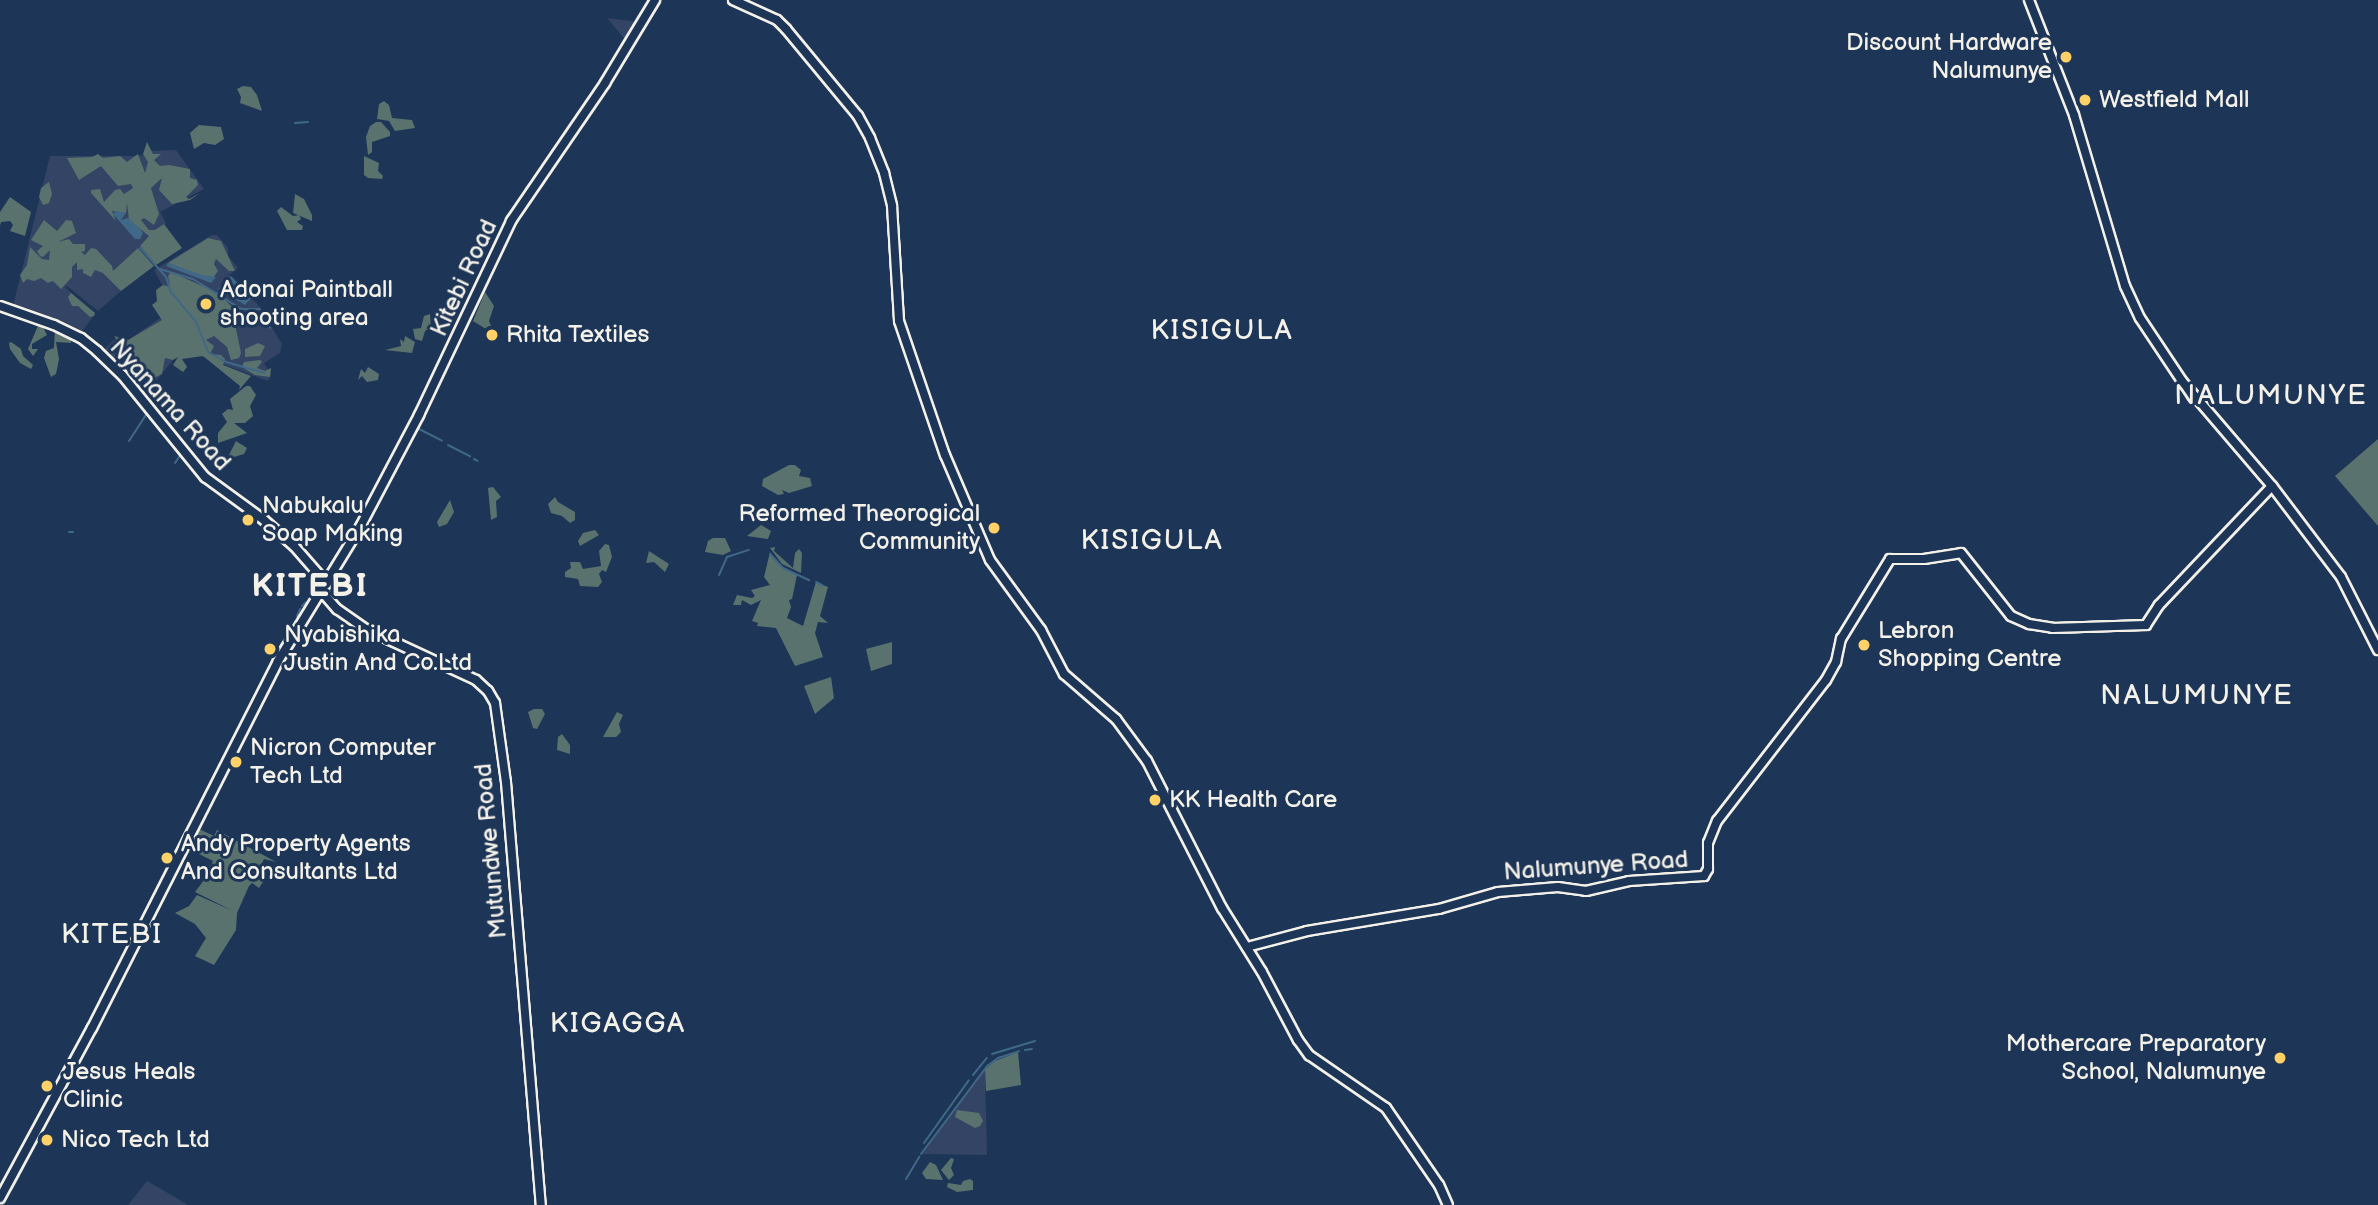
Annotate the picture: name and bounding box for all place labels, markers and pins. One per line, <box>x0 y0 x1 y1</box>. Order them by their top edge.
place label: Discount Hardware Nalumunye <box>1846 29 2052 85</box>
marker: Discount Hardware Nalumunye <box>2058 49 2074 65</box>
place label: Westfield Mall <box>2099 86 2249 114</box>
marker: Westfield Mall <box>2077 92 2093 108</box>
place label: Adonai Paintball shooting area <box>220 276 393 332</box>
marker: Adonai Paintball shooting area <box>198 296 214 312</box>
place label: Rhita Textiles <box>506 321 650 349</box>
marker: Rhita Textiles <box>484 327 500 343</box>
place label: Nabukalu Soap Making <box>262 492 403 548</box>
place label: Reformed Theorogical Community <box>738 500 980 556</box>
marker: Nabukalu Soap Making <box>240 512 256 528</box>
marker: Reformed Theorogical Community <box>986 520 1002 536</box>
place label: Lebron Shopping Centre <box>1878 617 2061 673</box>
place label: Nyabishika Justin And Co.Ltd <box>284 621 472 677</box>
marker: Lebron Shopping Centre <box>1856 637 1872 653</box>
marker: Nyabishika Justin And Co.Ltd <box>262 641 278 657</box>
place label: Nicron Computer Tech Ltd <box>250 734 435 790</box>
marker: Nicron Computer Tech Ltd <box>228 754 244 770</box>
place label: KK Health Care <box>1169 786 1337 814</box>
marker: KK Health Care <box>1147 792 1163 808</box>
place label: Andy Property Agents And Consultants Ltd <box>181 830 414 886</box>
marker: Andy Property Agents And Consultants Ltd <box>159 850 175 866</box>
place label: Mothercare Preparatory School, Nalumunye <box>2006 1030 2266 1086</box>
marker: Mothercare Preparatory School, Nalumunye <box>2272 1050 2288 1066</box>
place label: Jesus Heals Clinic <box>63 1058 195 1114</box>
marker: Jesus Heals Clinic <box>37 1076 57 1096</box>
place label: Nico Tech Ltd <box>61 1126 210 1154</box>
marker: Nico Tech Ltd <box>39 1132 55 1148</box>

